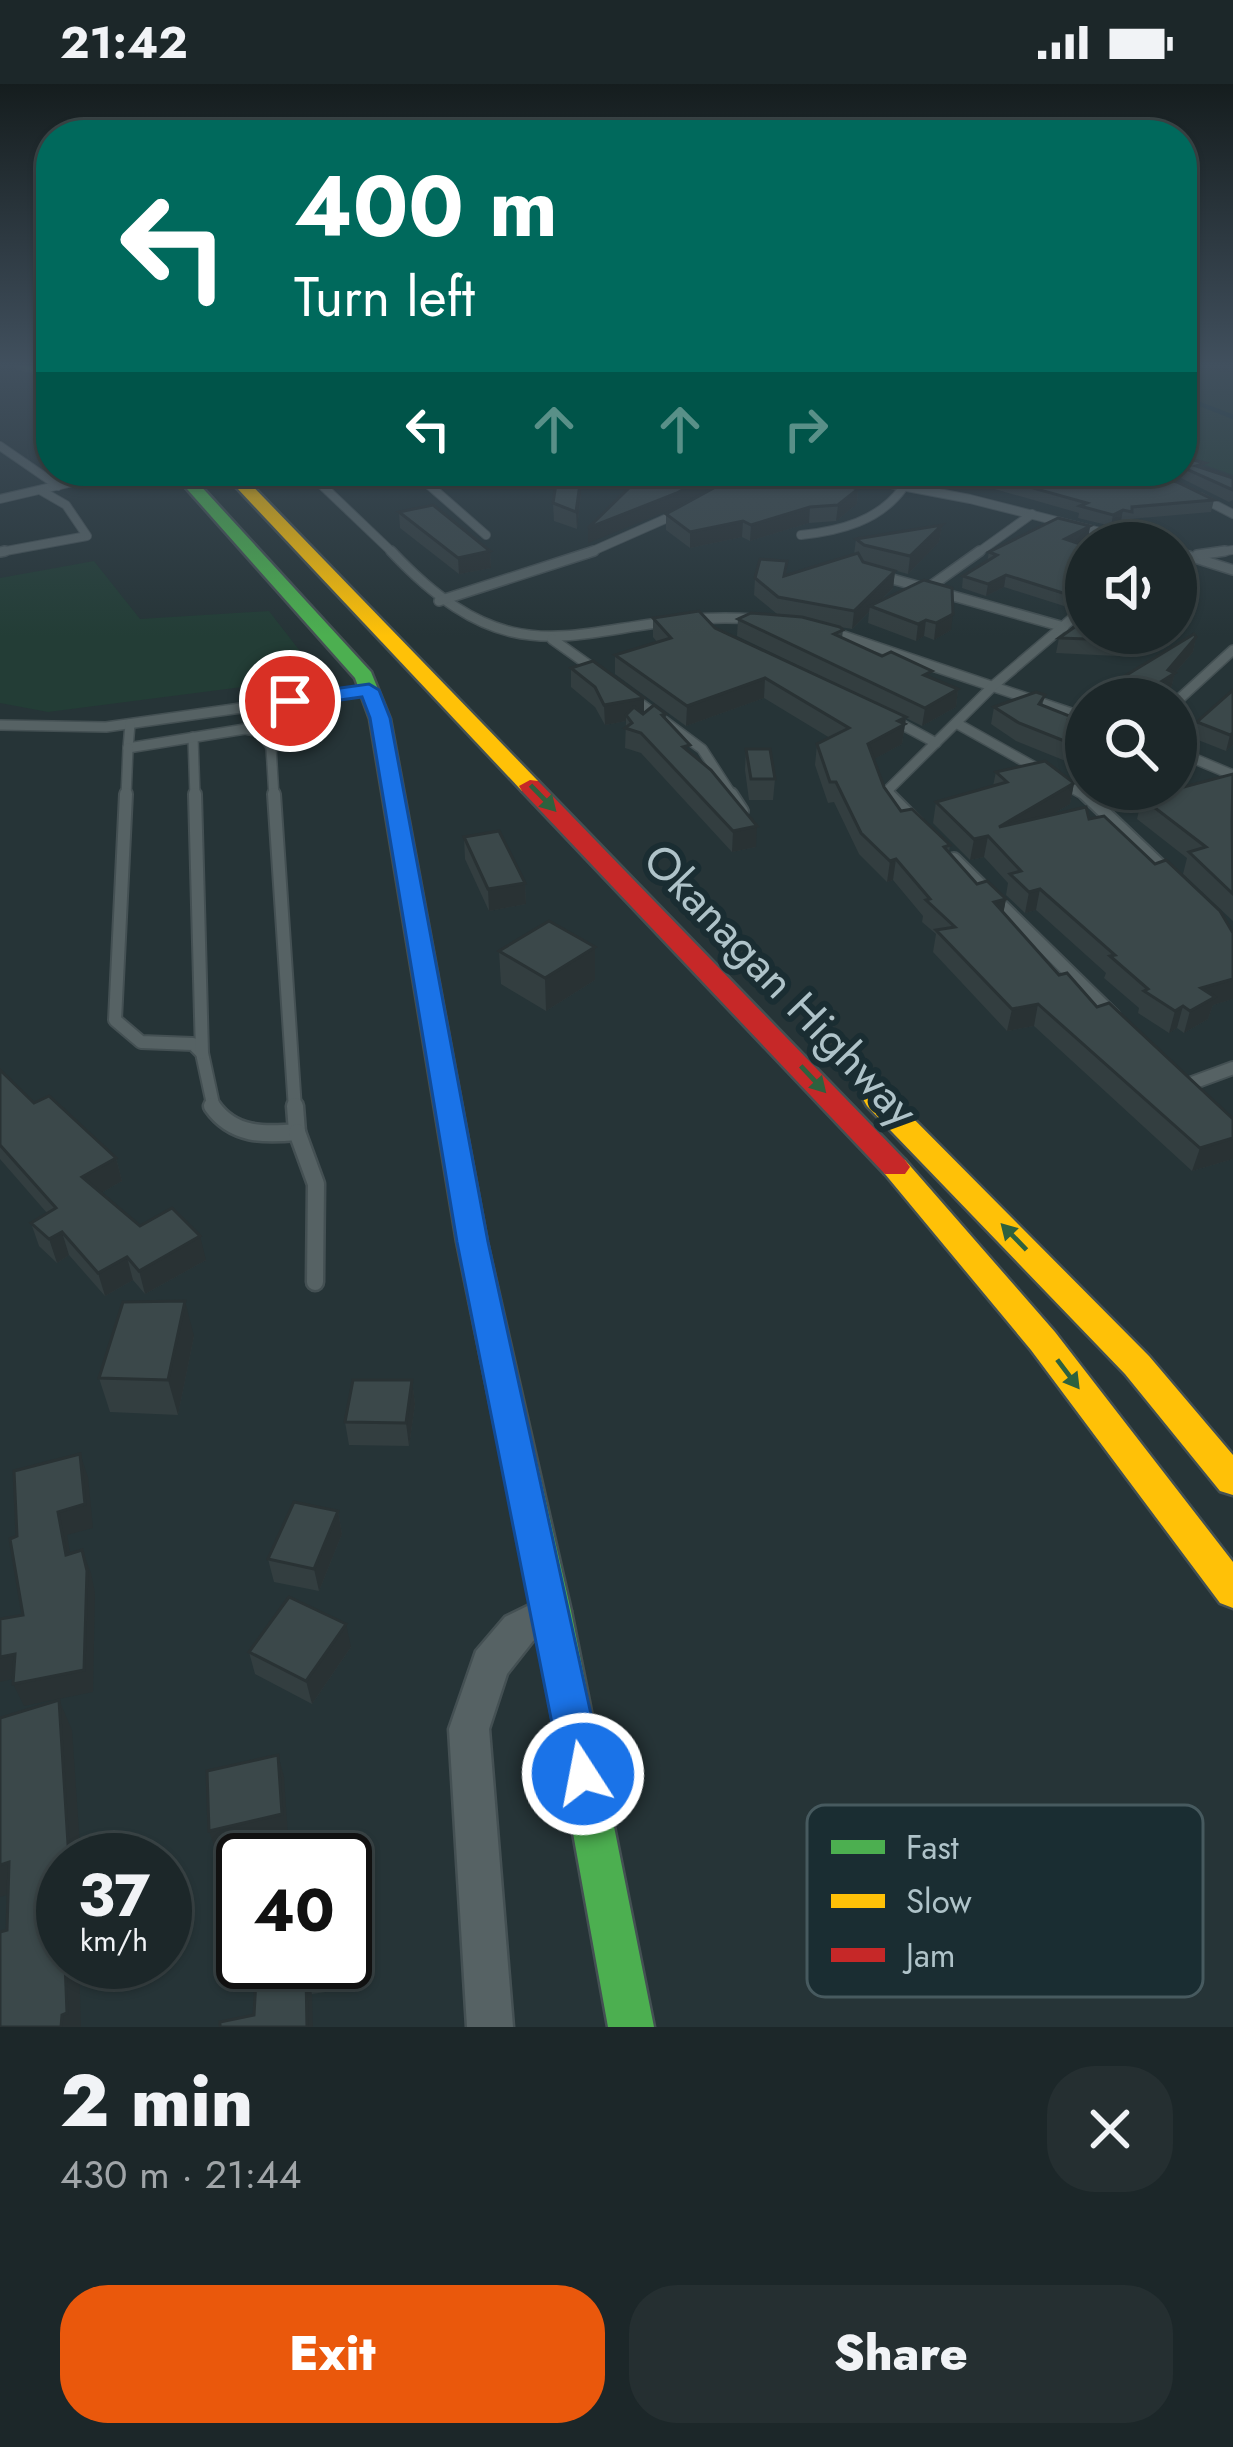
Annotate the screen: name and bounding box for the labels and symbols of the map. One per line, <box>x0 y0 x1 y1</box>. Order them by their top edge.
pin <box>239 650 341 752</box>
one-way arrow <box>528 783 556 812</box>
street label: Okanagan Highway <box>629 829 934 1141</box>
one-way arrow <box>798 1064 826 1093</box>
one-way arrow <box>1000 1223 1028 1252</box>
one-way arrow <box>1055 1358 1079 1389</box>
position arrow <box>520 1711 646 1837</box>
legend <box>807 1805 1203 1997</box>
text: Fast <box>906 1824 959 1871</box>
speed limit sign: 40 <box>216 1833 372 1989</box>
text: Slow <box>906 1878 972 1925</box>
text: Jam <box>902 1932 956 1979</box>

